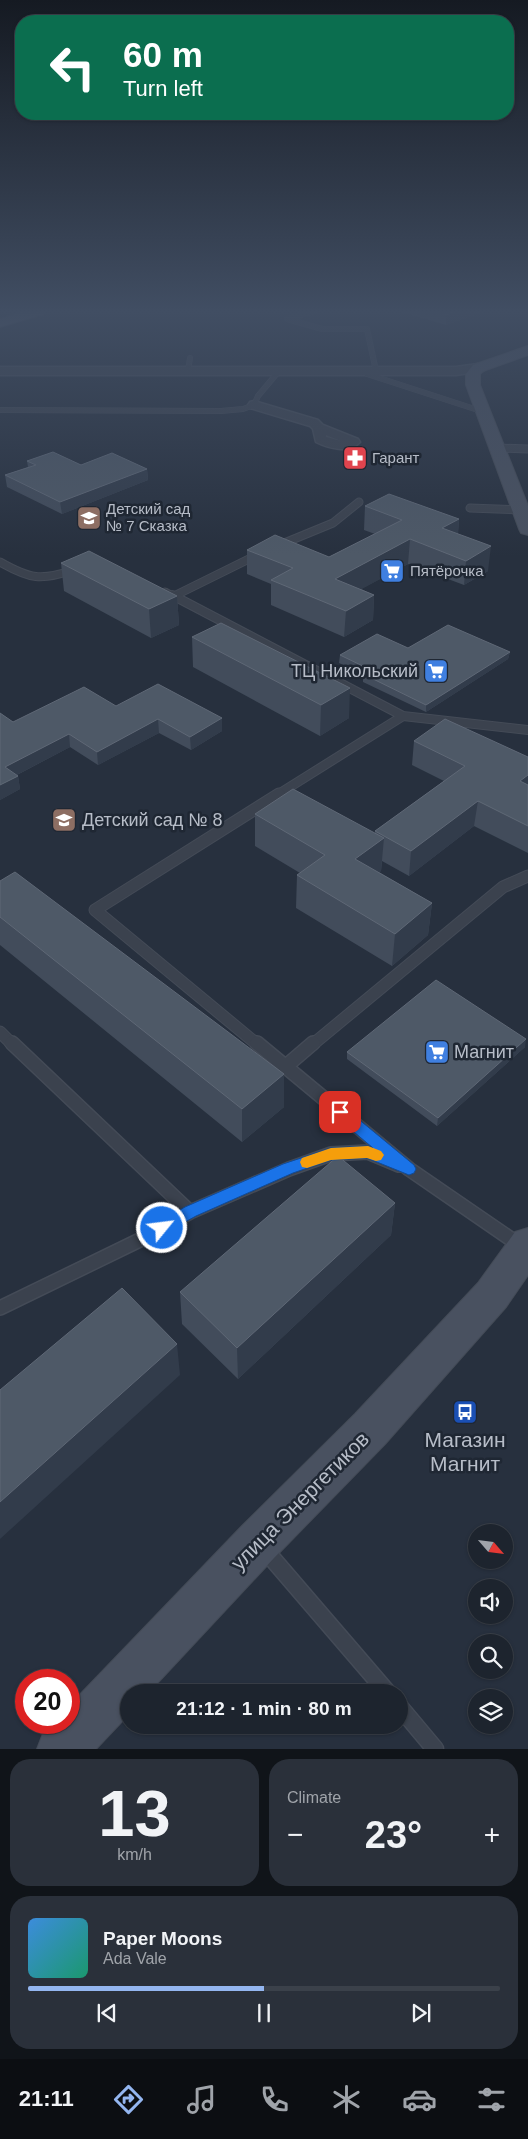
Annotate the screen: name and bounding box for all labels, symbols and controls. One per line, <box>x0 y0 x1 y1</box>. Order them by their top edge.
icon: left <box>40 35 105 100</box>
text: 60 m <box>123 35 203 74</box>
text: Turn left <box>123 76 203 101</box>
pharmacy icon: Гарант <box>342 445 368 471</box>
place label: Гарант <box>372 449 420 466</box>
place label: Детский сад № 7 Сказка <box>106 500 191 534</box>
school or university icon: Детский сад № 7 Сказка <box>76 505 102 531</box>
supermarket icon: Пятёрочка <box>379 558 405 584</box>
place label: Пятёрочка <box>410 562 484 579</box>
supermarket icon: ТЦ Никольский <box>423 658 449 684</box>
place label: ТЦ Никольский <box>291 661 418 681</box>
school or university icon: Детский сад № 8 <box>51 807 77 833</box>
place label: Детский сад № 8 <box>82 810 222 830</box>
supermarket icon: Магнит <box>424 1039 450 1065</box>
place label: Магнит <box>454 1042 514 1062</box>
pin <box>319 1091 361 1133</box>
icon: arrive <box>326 1098 354 1126</box>
position arrow <box>135 1201 187 1253</box>
bus stop icon: Магазин Магнит <box>452 1399 478 1425</box>
street label: улица Энергетиков <box>226 1427 373 1574</box>
place label: Магазин Магнит <box>424 1428 506 1475</box>
north arrow <box>468 1524 512 1569</box>
map controls <box>468 1524 513 1734</box>
button: sound <box>468 1579 513 1624</box>
button: search <box>468 1634 513 1679</box>
speed limit sign: 20 <box>15 1669 80 1734</box>
button: layers <box>468 1689 513 1734</box>
text: 21:12 · 1 min · 80 m <box>176 1698 352 1719</box>
text: 13 <box>98 1777 171 1850</box>
text: Climate <box>287 1789 341 1806</box>
text: 23° <box>365 1814 422 1856</box>
text: − <box>287 1819 303 1850</box>
text: + <box>484 1819 500 1850</box>
text: km/h <box>117 1846 152 1863</box>
text: Paper Moons <box>103 1928 222 1949</box>
text: Ada Vale <box>103 1950 167 1967</box>
icon: previous <box>93 1999 121 2027</box>
icon: pause <box>250 1999 278 2027</box>
icon: next <box>407 1999 435 2027</box>
icon: directions <box>111 2082 146 2117</box>
icon: music <box>184 2082 219 2117</box>
icon: phone <box>257 2082 292 2117</box>
icon: climate <box>329 2082 364 2117</box>
icon: car <box>402 2082 437 2117</box>
icon: filters <box>474 2082 509 2117</box>
text: 21:11 <box>19 2086 74 2111</box>

